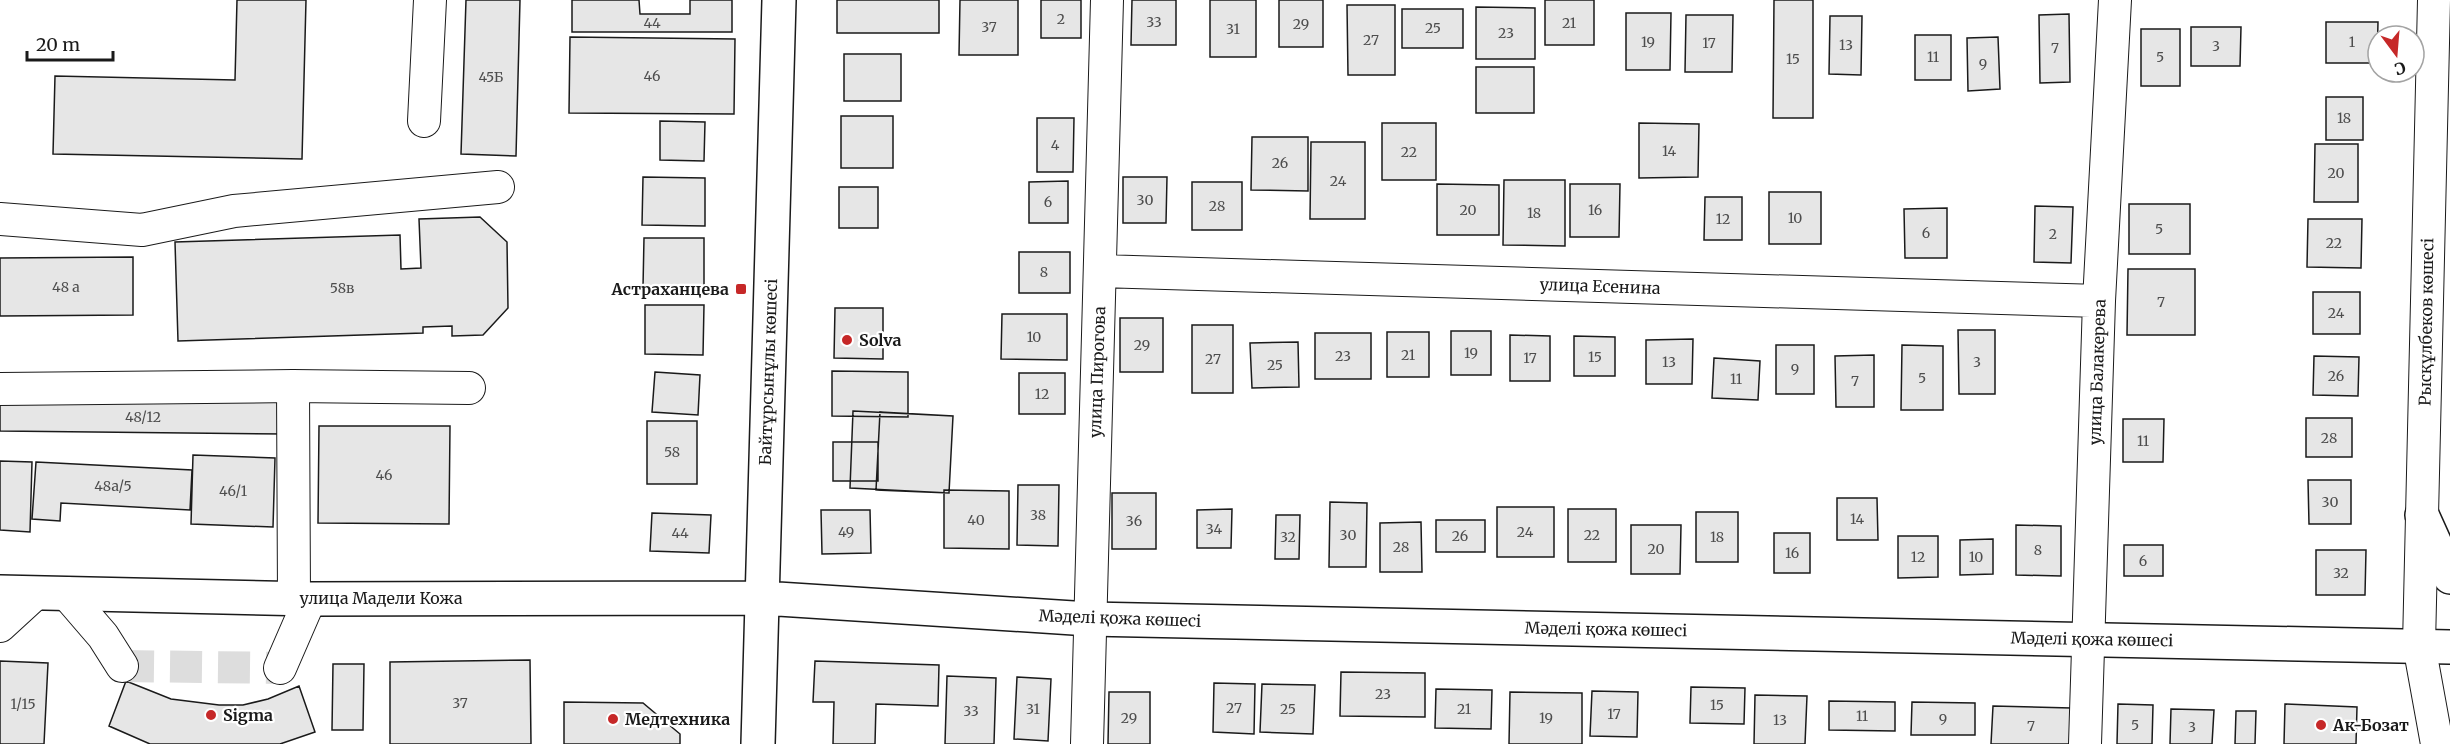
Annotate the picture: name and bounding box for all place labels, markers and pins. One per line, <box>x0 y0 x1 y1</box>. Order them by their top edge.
place label: Астраханцева <box>611 279 729 299</box>
marker: Астраханцева <box>734 282 748 296</box>
place label: Solva <box>859 330 902 350</box>
marker: Solva <box>840 333 854 347</box>
place label: Sigma <box>223 705 273 725</box>
marker: Sigma <box>204 708 218 722</box>
place label: Медтехника <box>625 709 730 729</box>
marker: Медтехника <box>606 712 620 726</box>
place label: Ак-Бозат <box>2332 715 2409 735</box>
marker: Ак-Бозат <box>2314 718 2328 732</box>

